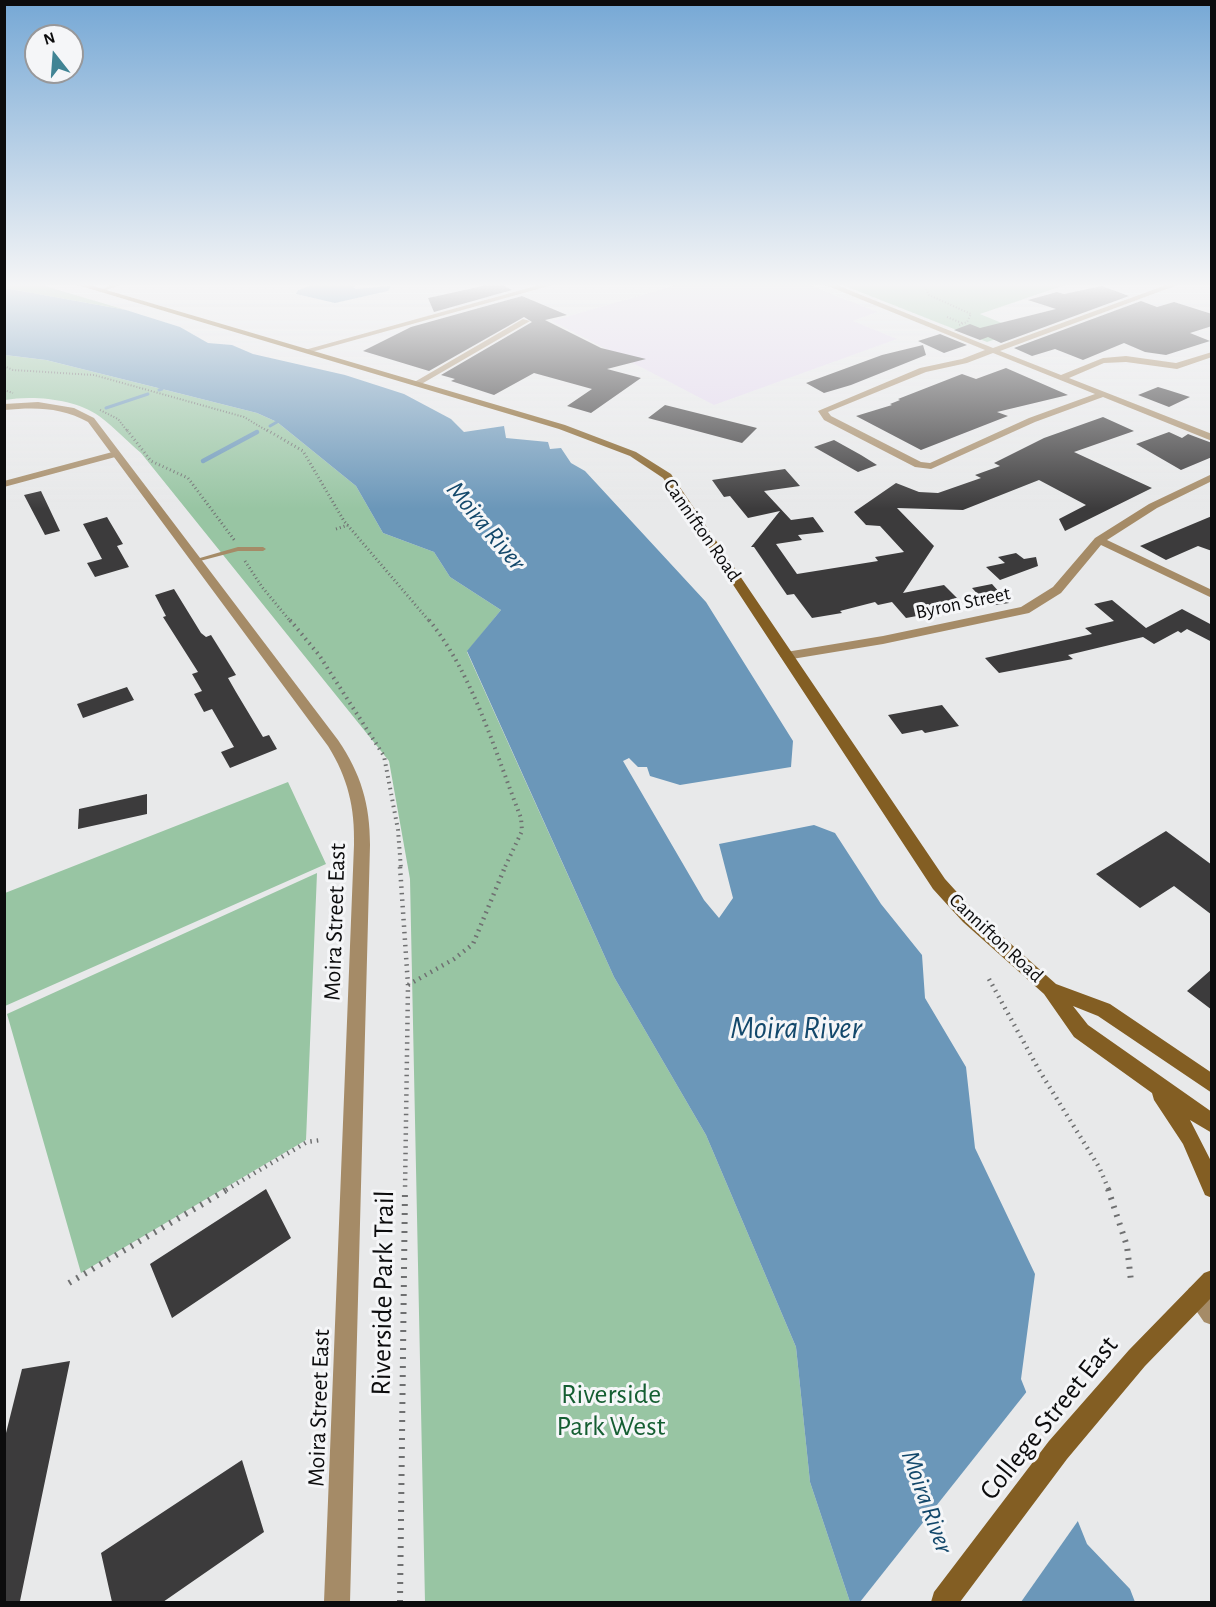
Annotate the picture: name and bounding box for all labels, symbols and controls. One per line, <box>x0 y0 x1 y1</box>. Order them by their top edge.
north arrow <box>24 24 84 84</box>
text: N <box>42 29 57 48</box>
street label: Cannifton Road <box>658 474 746 586</box>
water label: Moira River <box>440 475 532 577</box>
street label: Byron Street <box>914 581 1012 625</box>
street label: Moira Street East <box>318 843 352 1001</box>
street label: Cannifton Road <box>944 888 1048 988</box>
water label: Moira River <box>730 1009 862 1047</box>
street label: Riverside Park Trail <box>364 1190 402 1396</box>
street label: Moira Street East <box>302 1329 336 1487</box>
street label: College Street East <box>973 1329 1125 1507</box>
park label: Riverside Park West <box>557 1378 665 1444</box>
water label: Moira River <box>894 1446 960 1558</box>

